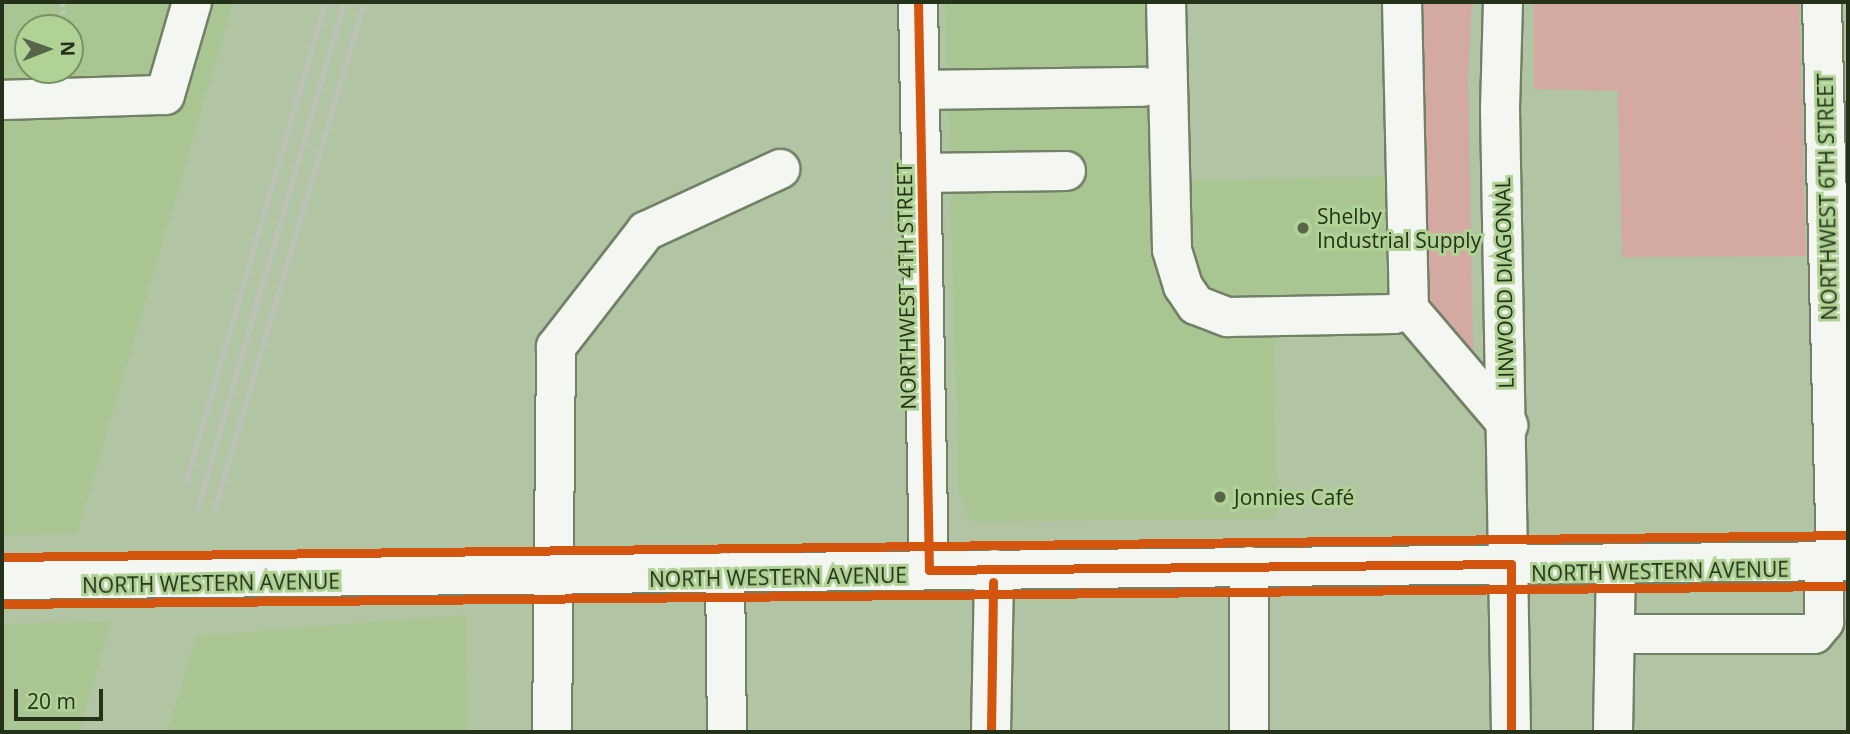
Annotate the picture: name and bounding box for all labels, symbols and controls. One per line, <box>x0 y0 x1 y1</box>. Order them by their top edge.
north arrow <box>14 14 84 84</box>
text: N <box>55 41 81 57</box>
street label: NORTHWEST 6TH STREET <box>1812 73 1842 321</box>
street label: NORTHWEST 4TH STREET <box>891 162 921 410</box>
street label: LINWOOD DIAGONAL <box>1490 177 1518 389</box>
place label: Shelby Industrial Supply <box>1317 203 1481 253</box>
marker: Shelby Industrial Supply <box>1295 220 1311 236</box>
place label: Jonnies Café <box>1234 484 1354 510</box>
marker: Jonnies Café <box>1212 489 1228 505</box>
street label: NORTH WESTERN AVENUE <box>1531 556 1789 586</box>
street label: NORTH WESTERN AVENUE <box>649 562 907 592</box>
street label: NORTH WESTERN AVENUE <box>82 568 340 598</box>
scale bar <box>18 674 107 718</box>
text: 20 m <box>27 687 76 715</box>

